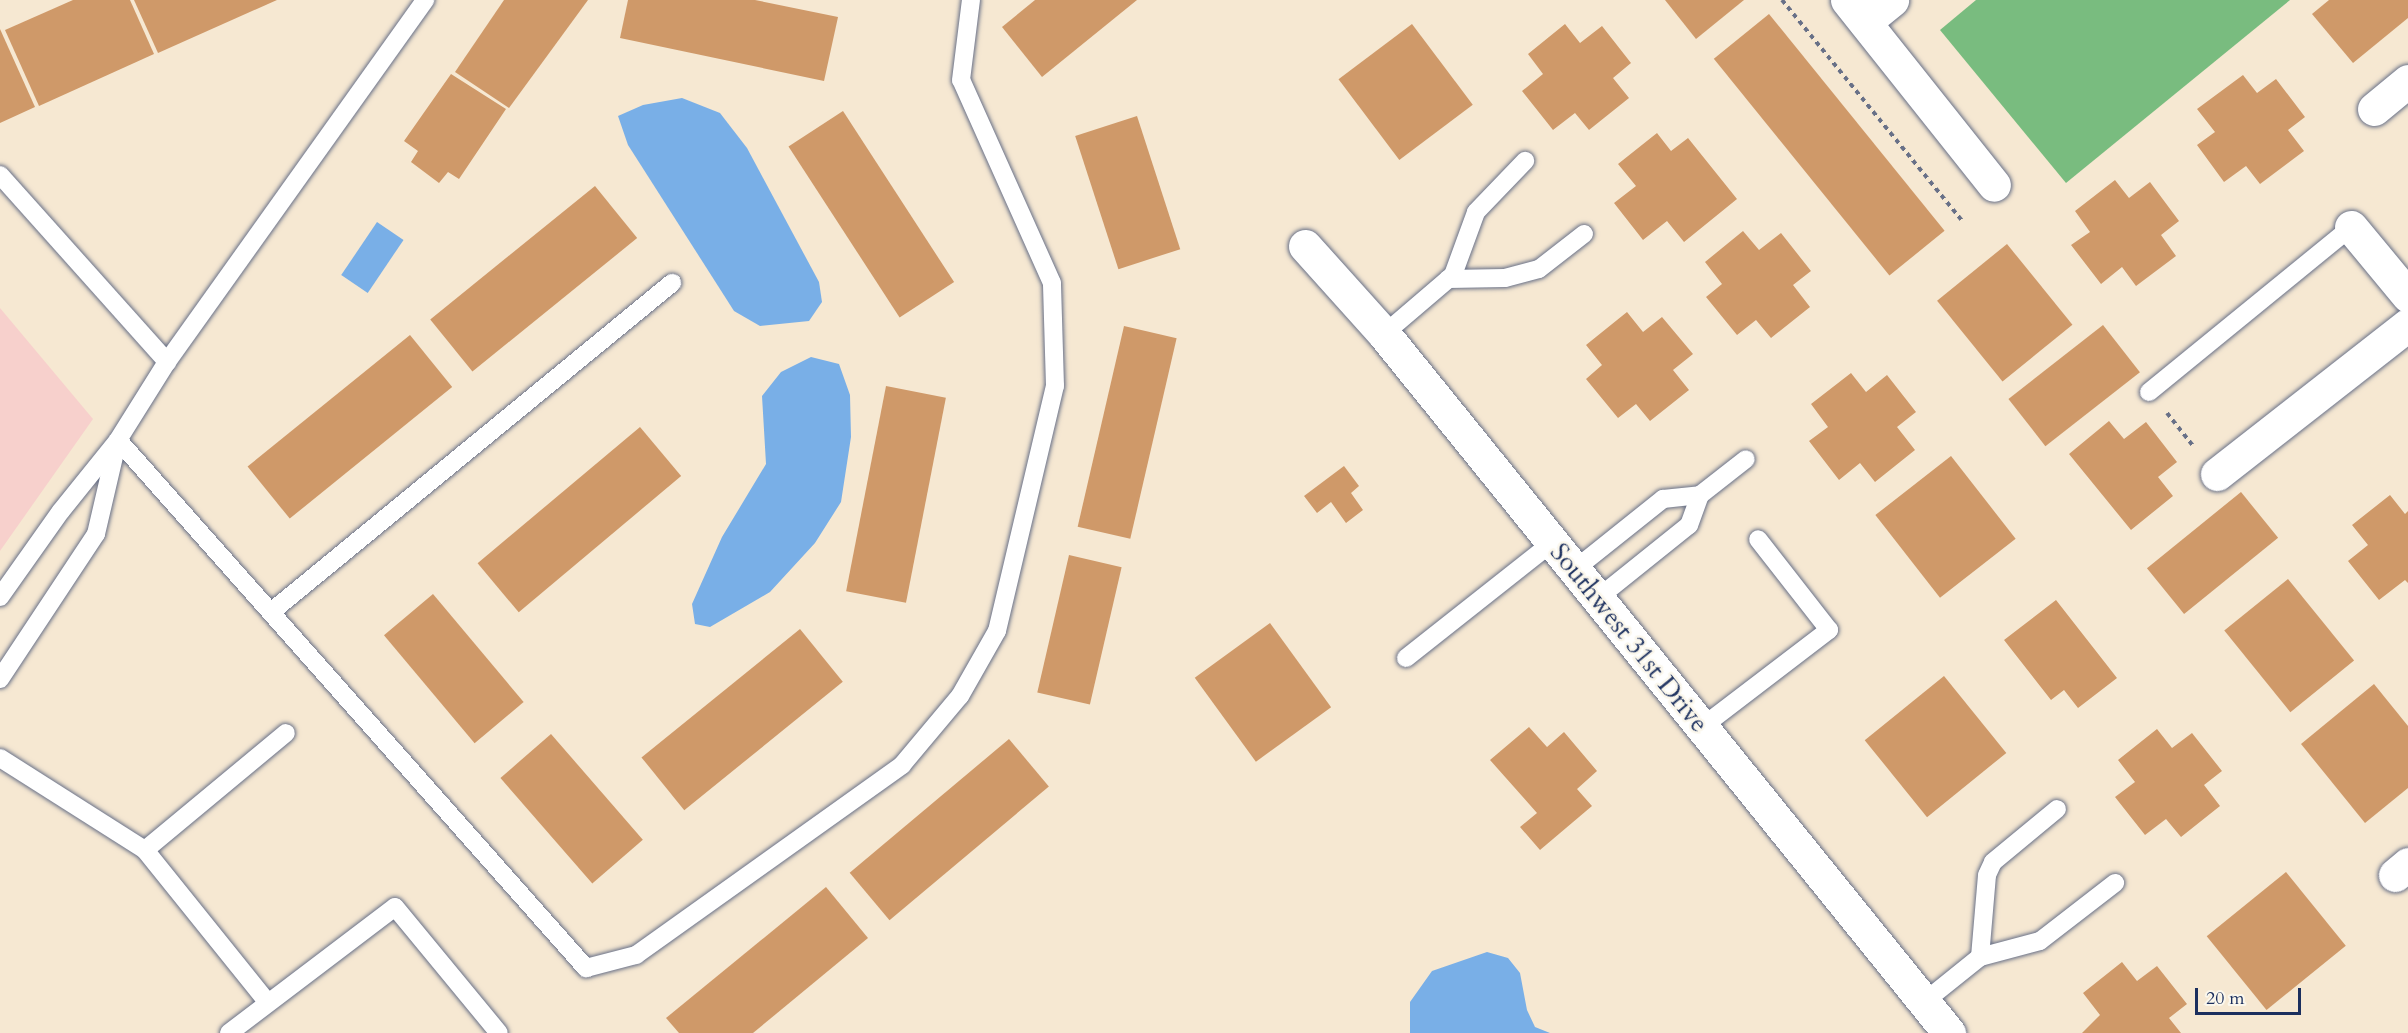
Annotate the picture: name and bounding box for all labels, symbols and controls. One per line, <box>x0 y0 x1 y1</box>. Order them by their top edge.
street label: Southwest 31st Drive <box>1543 537 1715 739</box>
scale bar <box>2198 976 2304 1014</box>
text: 20 m <box>2206 986 2245 1011</box>

